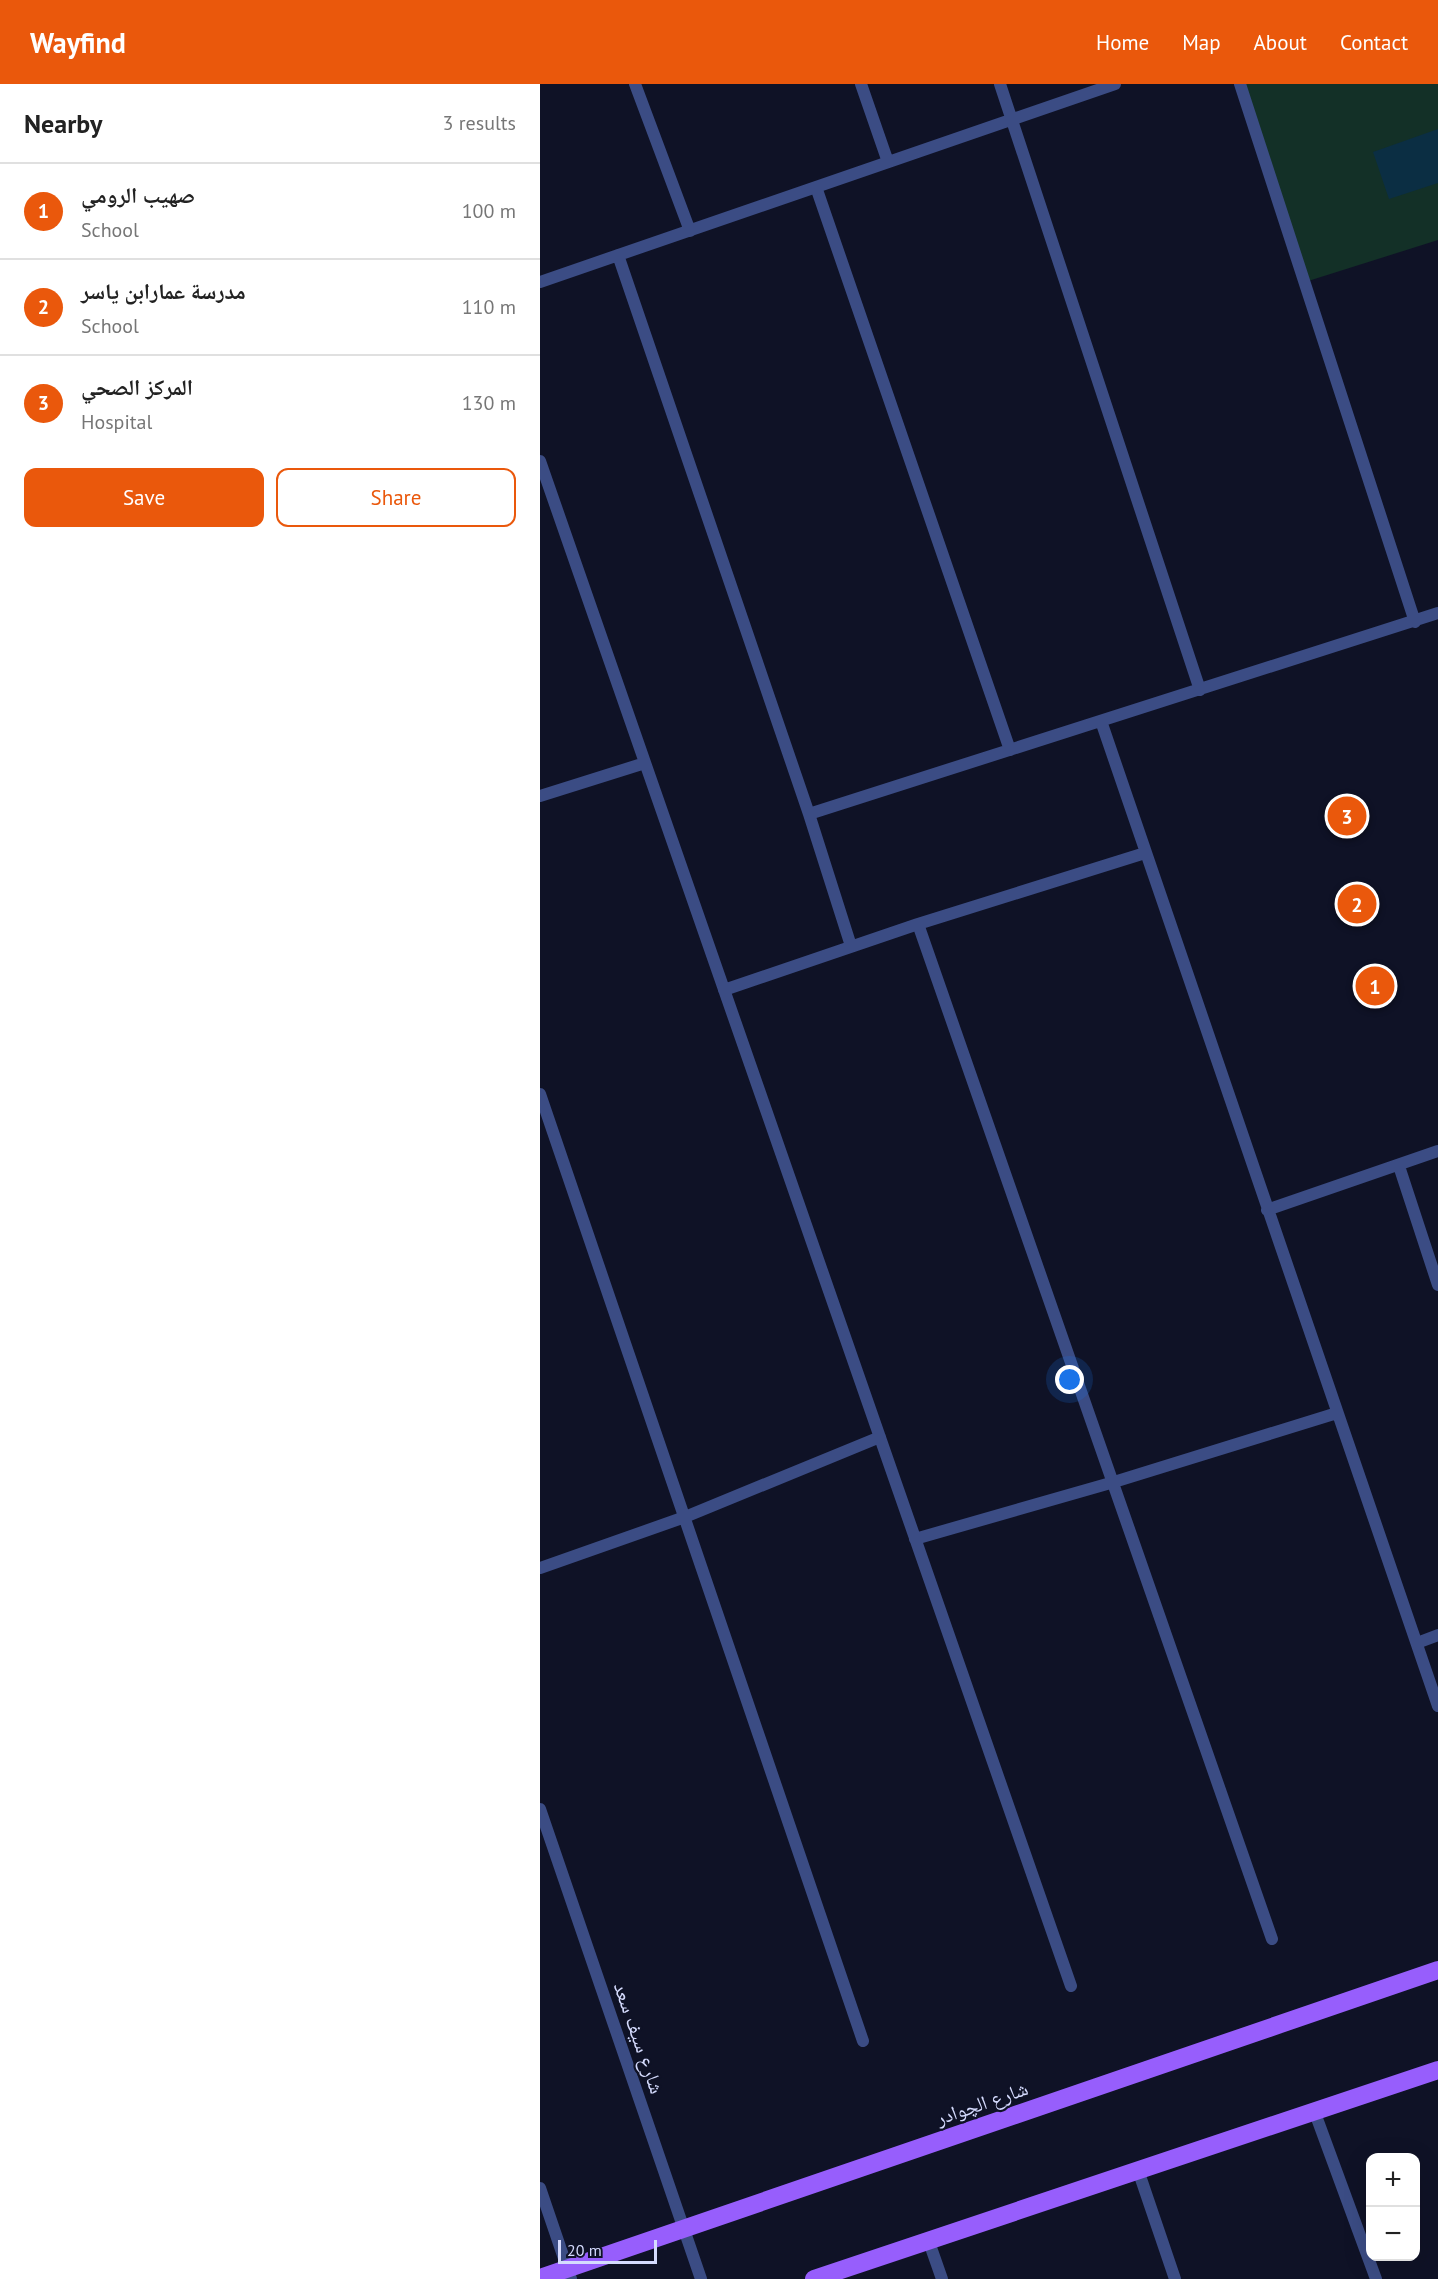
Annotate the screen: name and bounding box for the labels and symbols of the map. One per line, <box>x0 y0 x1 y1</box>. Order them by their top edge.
pin: 3 <box>1328 794 1366 838</box>
pin: 2 <box>1338 882 1376 926</box>
pin: 1 <box>1356 964 1394 1008</box>
your location <box>1055 1365 1084 1394</box>
street label: شارع سيف سعد <box>608 1979 670 2097</box>
street label: شارع الچوادر <box>932 2075 1032 2131</box>
scale bar <box>558 2237 657 2264</box>

